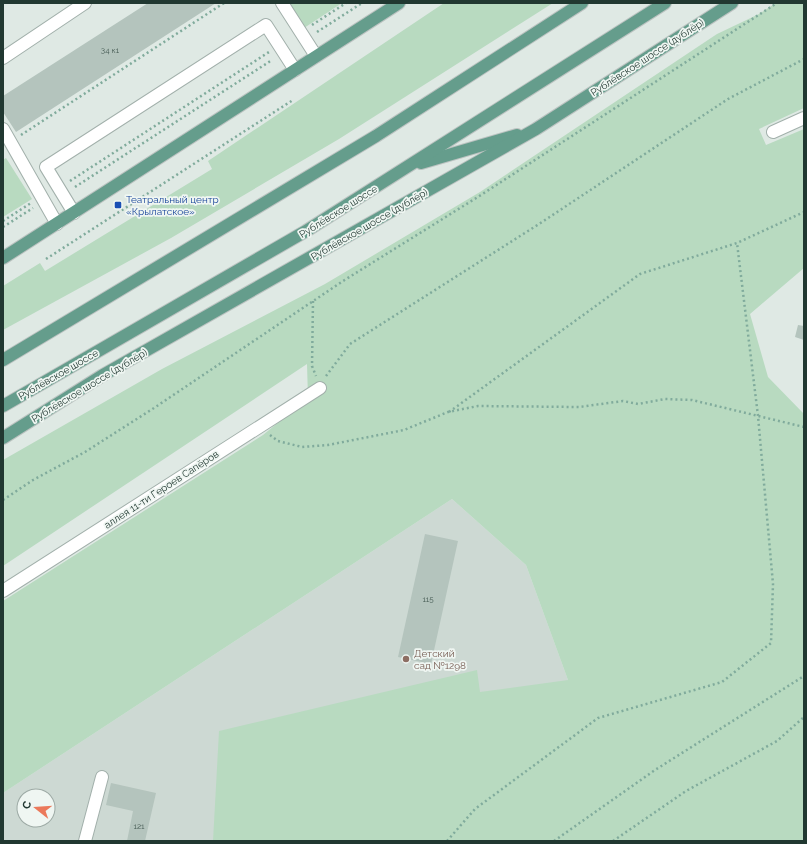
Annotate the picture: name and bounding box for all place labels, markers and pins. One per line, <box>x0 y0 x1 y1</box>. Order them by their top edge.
place label: Театральный центр «Крылатское» <box>126 194 219 217</box>
marker: Театральный центр «Крылатское» <box>113 200 123 210</box>
place label: Детский сад №1298 <box>414 648 466 671</box>
marker: Детский сад №1298 <box>401 654 411 664</box>

